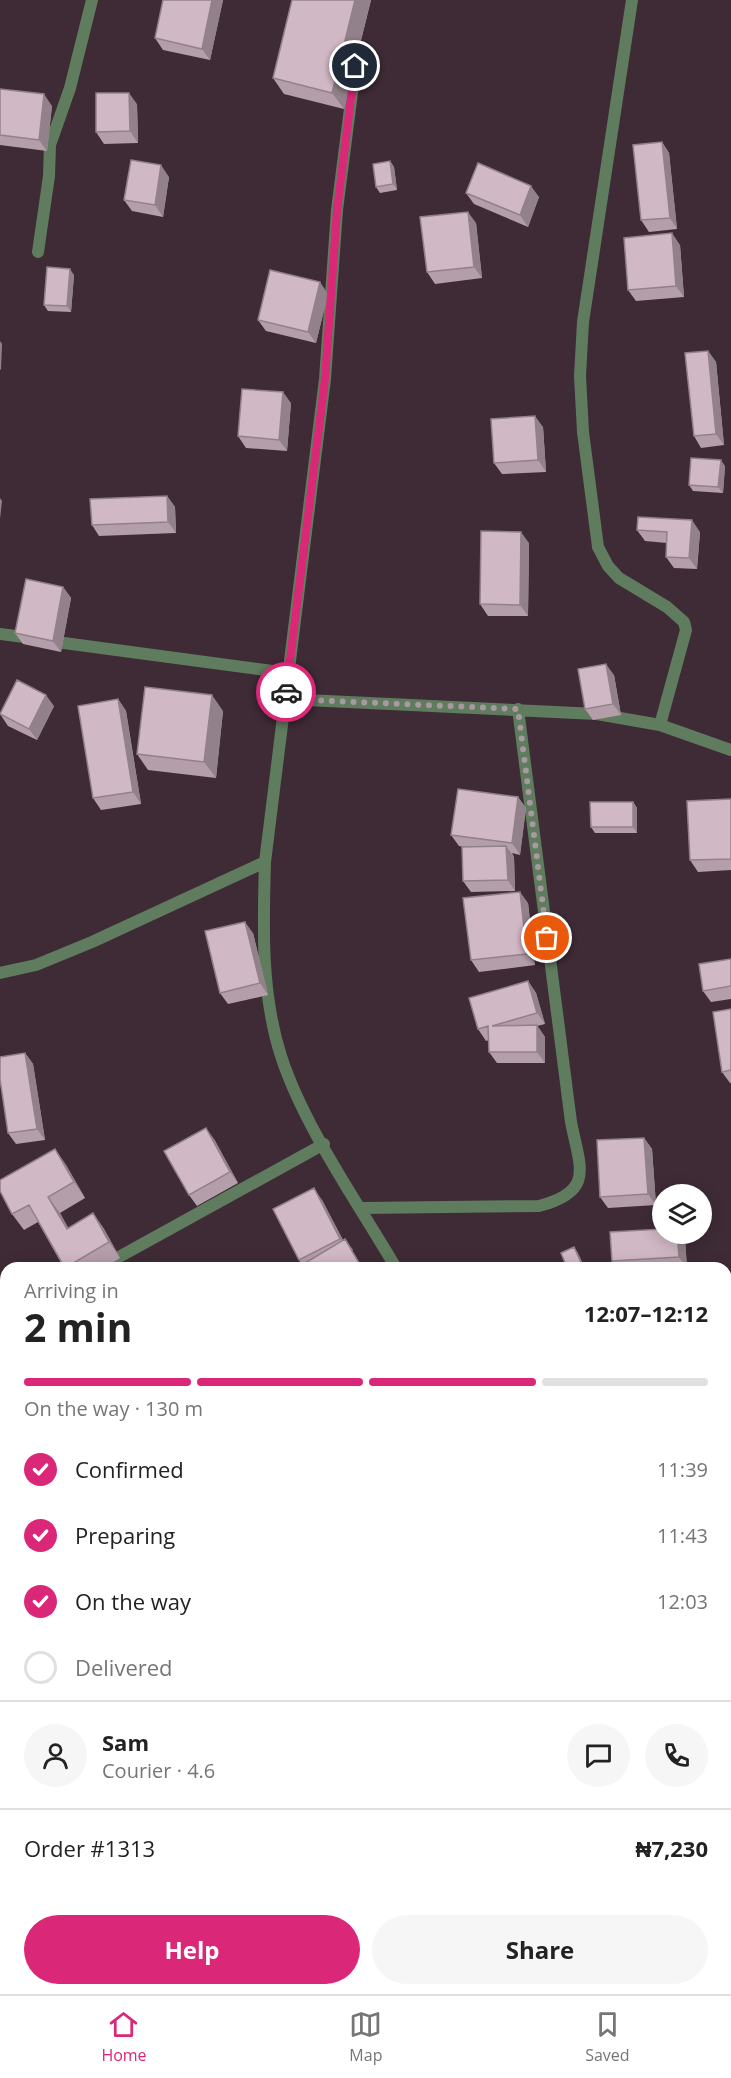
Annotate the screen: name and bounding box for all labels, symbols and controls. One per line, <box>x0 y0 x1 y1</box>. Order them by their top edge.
pin <box>329 40 380 91</box>
icon: home <box>338 49 371 82</box>
courier <box>256 662 316 722</box>
icon: car <box>270 676 303 709</box>
pin <box>521 912 572 963</box>
icon: bag <box>530 921 563 954</box>
map controls <box>652 1184 712 1244</box>
button: layers <box>652 1184 712 1244</box>
text: Arriving in <box>24 1277 119 1304</box>
text: 12:07–12:12 <box>584 1298 708 1328</box>
text: 2 min <box>24 1300 132 1353</box>
text: On the way · 130 m <box>24 1395 203 1422</box>
icon: check <box>24 1453 57 1486</box>
text: Confirmed <box>75 1454 184 1484</box>
text: 11:39 <box>657 1456 708 1483</box>
icon: check <box>24 1519 57 1552</box>
text: Preparing <box>75 1520 175 1550</box>
text: 11:43 <box>657 1522 708 1549</box>
icon: check <box>24 1585 57 1618</box>
text: On the way <box>75 1586 191 1616</box>
text: 12:03 <box>657 1588 708 1615</box>
text: Delivered <box>75 1652 173 1682</box>
button: person <box>24 1724 87 1787</box>
button: chat <box>567 1724 630 1787</box>
button: phone <box>645 1724 708 1787</box>
text: Sam <box>102 1727 149 1757</box>
text: Courier · 4.6 <box>102 1757 215 1784</box>
text: Order #1313 <box>24 1833 155 1863</box>
text: ₦7,230 <box>636 1833 708 1863</box>
button: Help <box>24 1915 360 1984</box>
button: Share <box>372 1915 708 1984</box>
tab: Home <box>101 2008 147 2066</box>
tab: Map <box>349 2008 382 2066</box>
tab: Saved <box>585 2008 630 2066</box>

